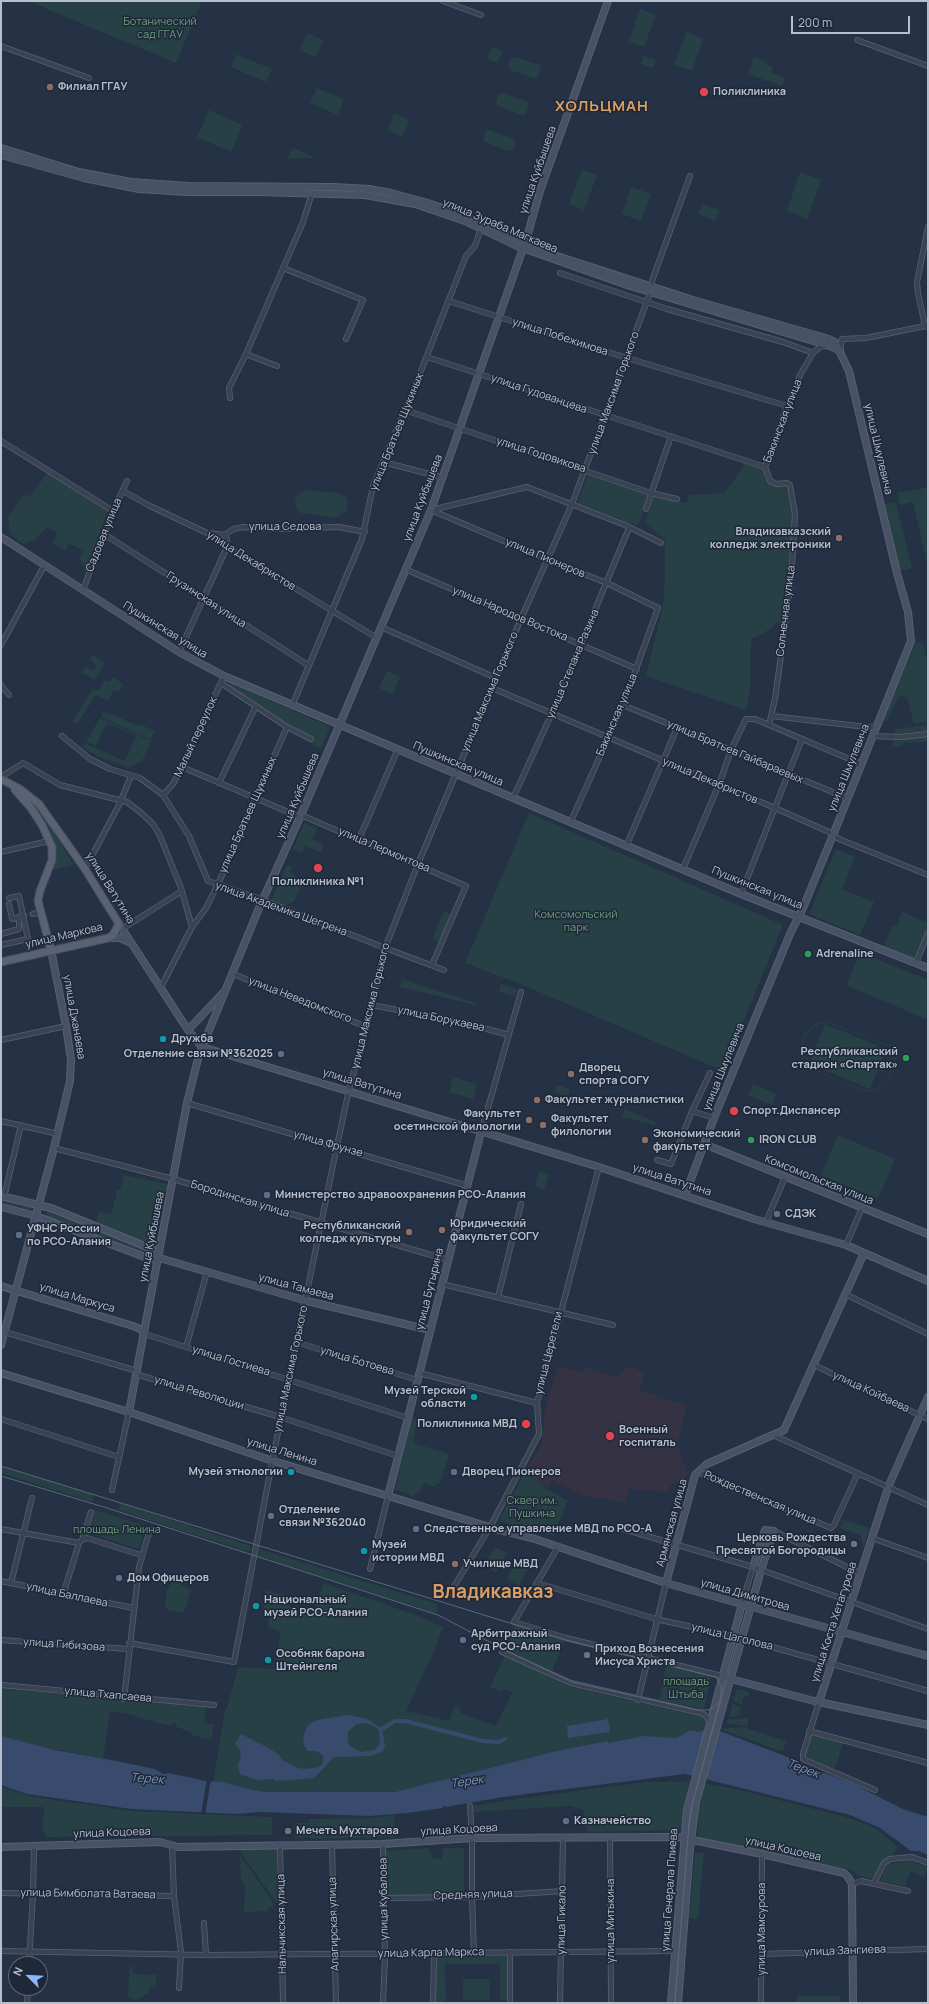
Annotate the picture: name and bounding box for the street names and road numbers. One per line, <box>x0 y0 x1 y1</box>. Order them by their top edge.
street label: улица Куйбышева <box>517 124 559 216</box>
street label: улица Зураба Магкаева <box>441 196 559 256</box>
street label: улица Побежимова <box>510 315 610 359</box>
street label: улица Максима Горького <box>586 330 642 456</box>
street label: улица Братьев Щукиных <box>367 371 427 493</box>
street label: улица Гудованцева <box>489 371 589 417</box>
street label: Бакинская улица <box>761 378 805 464</box>
street label: улица Шмулевича <box>861 402 895 496</box>
street label: улица Годовикова <box>494 434 588 476</box>
street label: улица Куйбышева <box>400 453 446 543</box>
street label: Садовая улица <box>83 496 125 574</box>
street label: улица Седова <box>249 520 321 534</box>
street label: улица Декабристов <box>204 528 298 594</box>
street label: улица Пионеров <box>503 535 587 581</box>
street label: Солнечная улица <box>774 565 798 657</box>
street label: Грузинская улица <box>164 569 248 631</box>
street label: улица Народов Востока <box>450 584 570 644</box>
street label: Пушкинская улица <box>120 599 210 661</box>
street label: улица Степана Разина <box>544 607 602 721</box>
street label: улица Максима Горького <box>459 630 521 754</box>
street label: Бакинская улица <box>594 672 640 758</box>
street label: Малый переулок <box>172 695 220 779</box>
street label: улица Братьев Гайбараевых <box>665 717 805 787</box>
street label: улица Шмулевича <box>825 722 873 814</box>
street label: Пушкинская улица <box>411 739 505 789</box>
street label: улица Куйбышева <box>274 751 322 841</box>
street label: улица Братьев Щукиных <box>216 755 280 875</box>
street label: улица Декабристов <box>660 755 760 807</box>
street label: улица Лермонтова <box>336 825 432 875</box>
street label: улица Ватутина <box>83 850 137 926</box>
street label: Пушкинская улица <box>710 864 804 912</box>
street label: улица Академика Шегрена <box>213 879 349 939</box>
street label: улица Маркова <box>24 921 104 951</box>
street label: улица Максима Горького <box>349 942 393 1070</box>
street label: улица Джанаева <box>60 974 88 1060</box>
street label: улица Неведомского <box>246 974 354 1026</box>
street label: улица Борукаева <box>396 1003 486 1035</box>
street label: улица Шмулевича <box>700 1021 748 1113</box>
street label: улица Ватутина <box>321 1066 403 1102</box>
street label: улица Фрунзе <box>292 1128 364 1160</box>
street label: Комсомольская улица <box>763 1152 875 1208</box>
street label: улица Ватутина <box>631 1161 713 1199</box>
street label: Бородинская улица <box>189 1178 291 1220</box>
street label: улица Куйбышева <box>137 1191 167 1283</box>
street label: улица Бутырина <box>413 1247 447 1331</box>
street label: улица Тамаева <box>257 1271 335 1303</box>
street label: улица Маркуса <box>38 1280 116 1316</box>
street label: улица Максима Горького <box>271 1304 311 1434</box>
street label: улица Церетели <box>532 1310 566 1396</box>
street label: улица Гостиева <box>190 1343 272 1379</box>
street label: улица Ботоева <box>318 1343 396 1379</box>
street label: улица Койбаева <box>831 1368 911 1416</box>
street label: улица Революции <box>153 1373 245 1413</box>
street label: улица Ленина <box>245 1435 319 1469</box>
street label: Рождественская улица <box>702 1468 818 1528</box>
street label: Армянская улица <box>654 1478 690 1568</box>
street label: улица Коста Хетагурова <box>808 1560 860 1684</box>
street label: улица Димитрова <box>699 1576 791 1614</box>
street label: улица Баллаева <box>25 1580 109 1610</box>
street label: улица Цаголова <box>690 1620 774 1654</box>
street label: улица Гибизова <box>23 1636 105 1654</box>
street label: улица Тхапсаева <box>64 1685 152 1705</box>
street label: улица Коцоева <box>420 1821 498 1839</box>
street label: улица Коцоева <box>73 1825 151 1841</box>
street label: улица Генерала Плиева <box>659 1828 681 1952</box>
street label: улица Коцоева <box>744 1834 822 1864</box>
street label: улица Кубалова <box>377 1858 391 1940</box>
street label: Нальчикская улица <box>275 1874 289 1974</box>
street label: Алагирская улица <box>326 1877 342 1971</box>
street label: улица Митькина <box>604 1879 618 1963</box>
street label: улица Мамсурова <box>755 1883 769 1975</box>
street label: улица Гикало <box>555 1885 569 1955</box>
street label: улица Бимболата Ватаева <box>20 1886 156 1902</box>
street label: Средняя улица <box>433 1887 513 1903</box>
street label: улица Зангиева <box>804 1943 886 1959</box>
street label: улица Карла Маркса <box>378 1945 484 1961</box>

